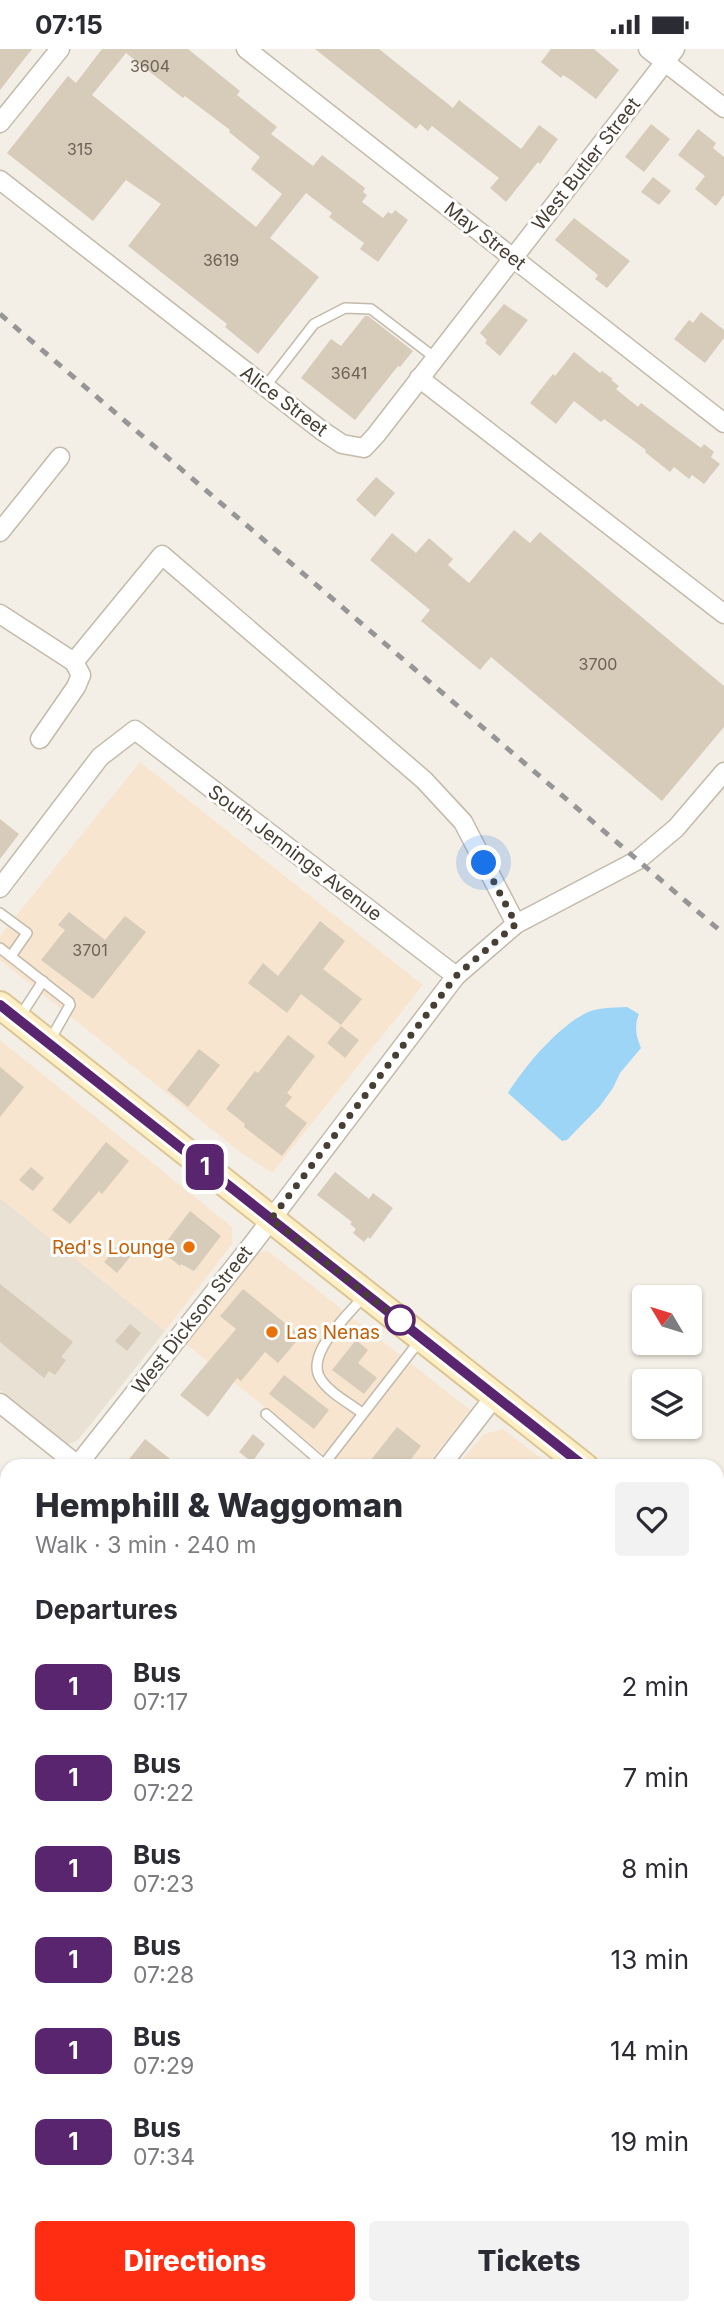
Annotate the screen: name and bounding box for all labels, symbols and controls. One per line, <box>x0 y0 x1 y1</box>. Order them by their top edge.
text: 07:15 <box>35 9 103 40</box>
house number: 3604 <box>130 56 170 76</box>
street label: West Butler Street <box>527 93 645 235</box>
house number: 315 <box>67 139 93 159</box>
street label: May Street <box>440 197 530 275</box>
house number: 3619 <box>203 250 239 270</box>
street label: Alice Street <box>236 361 332 441</box>
house number: 3641 <box>331 363 367 383</box>
house number: 3700 <box>579 654 617 674</box>
street label: South Jennings Avenue <box>204 780 386 926</box>
your location <box>466 845 501 880</box>
house number: 3701 <box>72 940 108 960</box>
line badge: 1 <box>182 1144 228 1190</box>
text: 1 <box>200 1152 210 1181</box>
place label: Red's Lounge <box>52 1236 175 1259</box>
marker: Red's Lounge <box>181 1239 197 1255</box>
street label: West Dickson Street <box>127 1241 257 1399</box>
north arrow <box>632 1285 702 1355</box>
map controls <box>632 1285 702 1439</box>
unlabelled marker <box>385 1305 415 1335</box>
place label: Las Nenas <box>286 1321 380 1344</box>
marker: Las Nenas <box>264 1324 280 1340</box>
button: layers <box>632 1369 702 1439</box>
button: heart <box>615 1482 689 1556</box>
text: Hemphill & Waggoman <box>35 1485 403 1525</box>
text: Walk · 3 min · 240 m <box>35 1531 256 1559</box>
text: Departures <box>35 1594 178 1625</box>
text: Bus <box>133 1657 181 1688</box>
text: 2 min <box>621 1671 689 1702</box>
text: 1 <box>68 1672 79 1701</box>
text: 07:17 <box>133 1688 188 1716</box>
text: Bus <box>133 1748 181 1779</box>
text: 7 min <box>623 1762 689 1793</box>
text: 1 <box>68 1763 79 1792</box>
text: 07:22 <box>133 1779 194 1807</box>
text: Bus <box>133 1839 181 1870</box>
text: 8 min <box>621 1853 689 1884</box>
text: 1 <box>68 1854 79 1883</box>
text: 07:23 <box>133 1870 194 1898</box>
text: Bus <box>133 1930 181 1961</box>
text: 13 min <box>611 1944 689 1975</box>
text: 1 <box>68 1945 79 1974</box>
text: 07:28 <box>133 1961 194 1989</box>
text: Bus <box>133 2021 181 2052</box>
text: 14 min <box>610 2035 689 2066</box>
text: 1 <box>68 2036 79 2065</box>
text: 07:29 <box>133 2052 194 2080</box>
text: Bus <box>133 2112 181 2143</box>
text: 19 min <box>611 2126 689 2157</box>
text: 1 <box>68 2127 79 2156</box>
text: 07:34 <box>133 2143 195 2171</box>
button: Directions <box>35 2221 355 2301</box>
button: Tickets <box>369 2221 689 2301</box>

